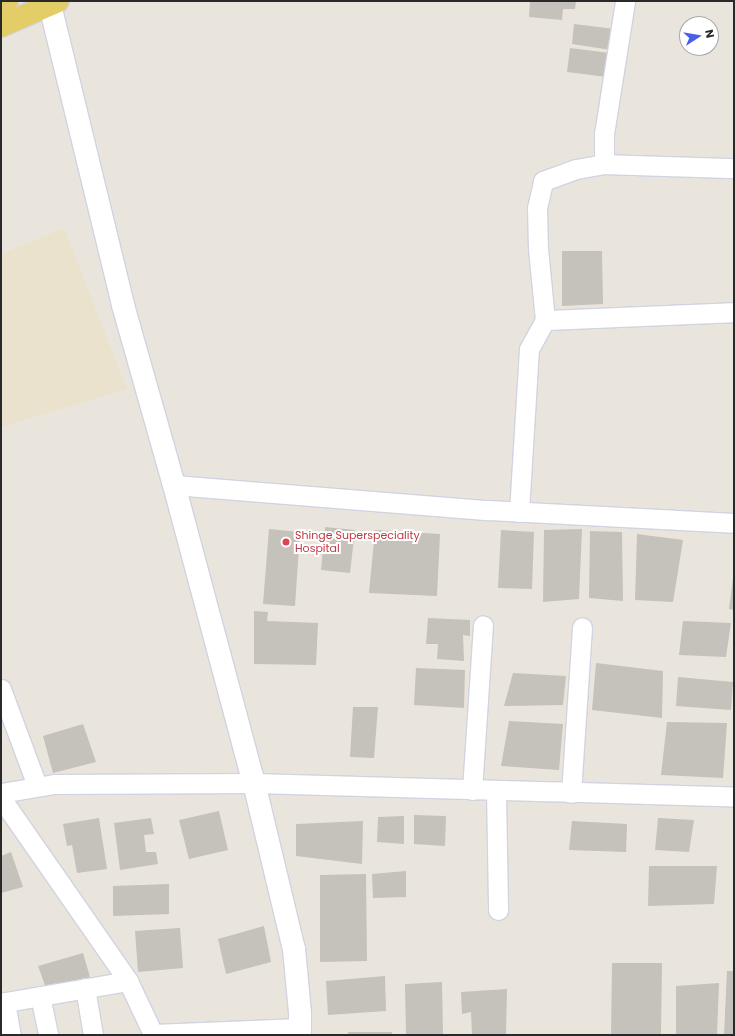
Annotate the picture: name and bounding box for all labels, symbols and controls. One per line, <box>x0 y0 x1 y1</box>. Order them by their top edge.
north arrow <box>679 16 719 56</box>
text: N <box>701 28 718 39</box>
place label: Shinge Superspeciality Hospital <box>295 529 420 555</box>
marker: Shinge Superspeciality Hospital <box>280 536 292 548</box>

